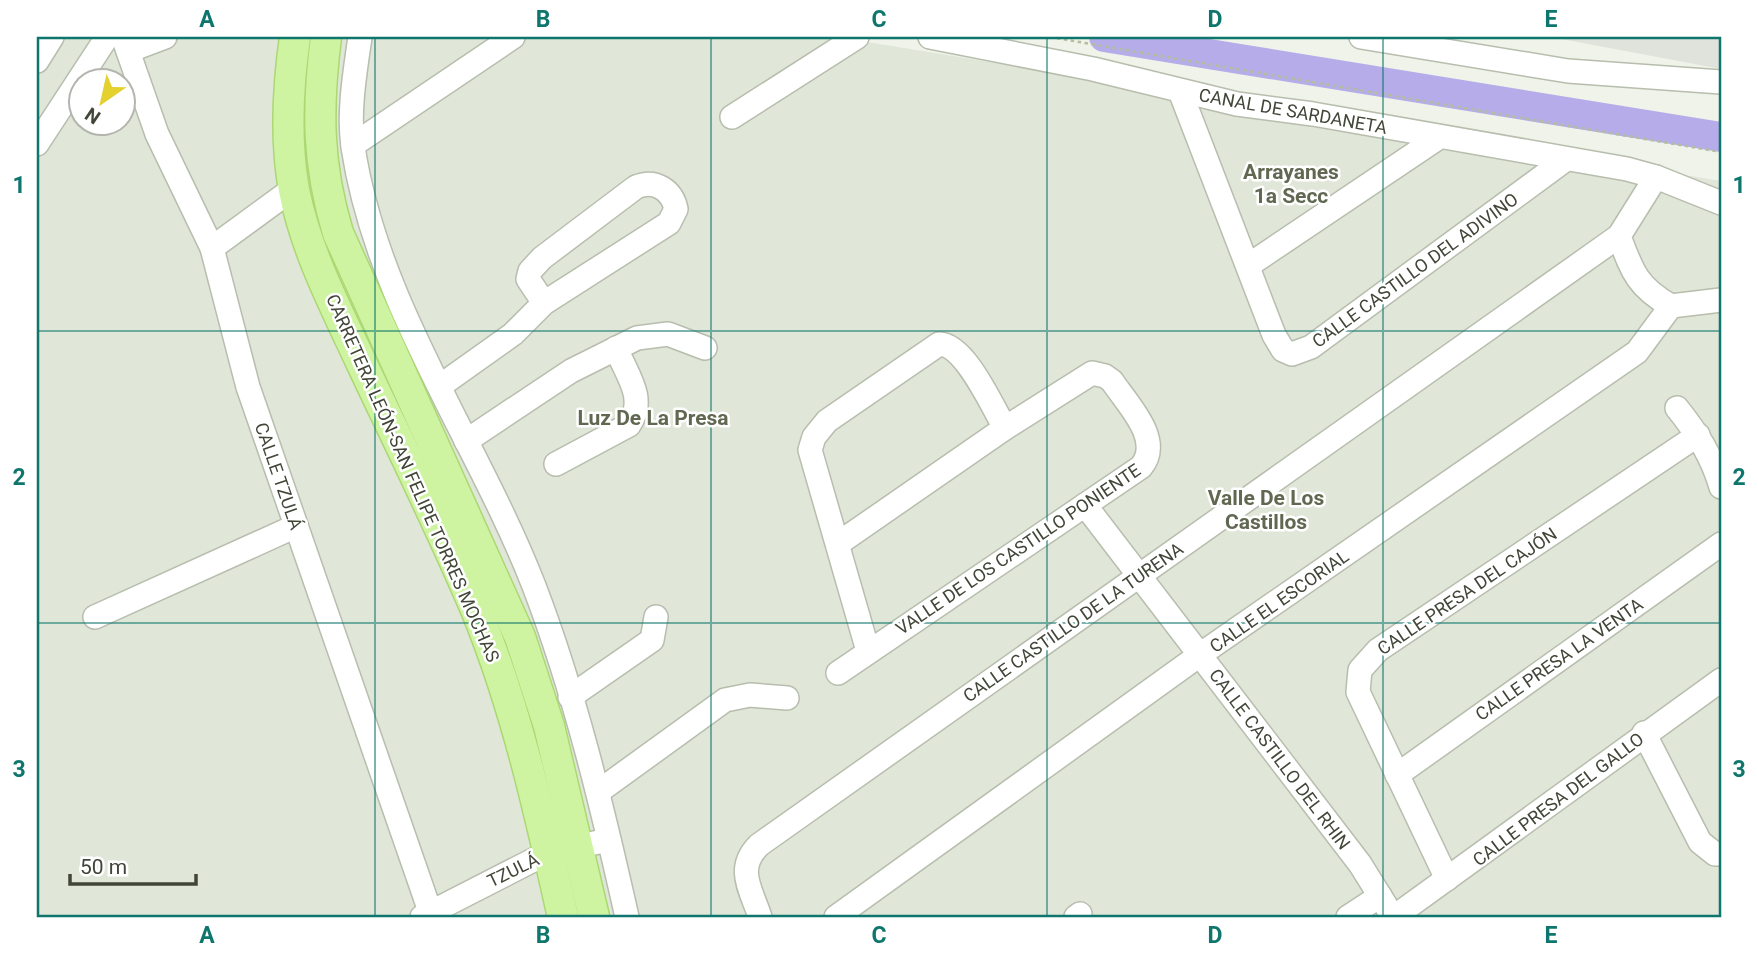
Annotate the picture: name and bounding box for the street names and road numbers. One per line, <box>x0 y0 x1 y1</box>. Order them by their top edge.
street label: CANAL DE SARDANETA <box>1197 84 1389 138</box>
street label: CALLE CASTILLO DEL ADIVINO <box>1308 188 1522 352</box>
street label: CARRETERA LEÓN-SAN FELIPE TORRES MOCHAS <box>322 291 504 665</box>
street label: CALLE TZULÁ <box>251 420 307 533</box>
street label: VALLE DE LOS CASTILLO PONIENTE <box>892 459 1144 639</box>
street label: CALLE PRESA DEL CAJÓN <box>1373 523 1561 659</box>
street label: CALLE CASTILLO DE LA TURENA <box>959 538 1187 706</box>
street label: CALLE EL ESCORIAL <box>1206 545 1353 657</box>
street label: CALLE PRESA LA VENTA <box>1471 593 1647 725</box>
street label: CALLE CASTILLO DEL RHIN <box>1205 664 1355 854</box>
street label: CALLE PRESA DEL GALLO <box>1468 728 1648 870</box>
street label: TZULÁ <box>484 848 542 891</box>

